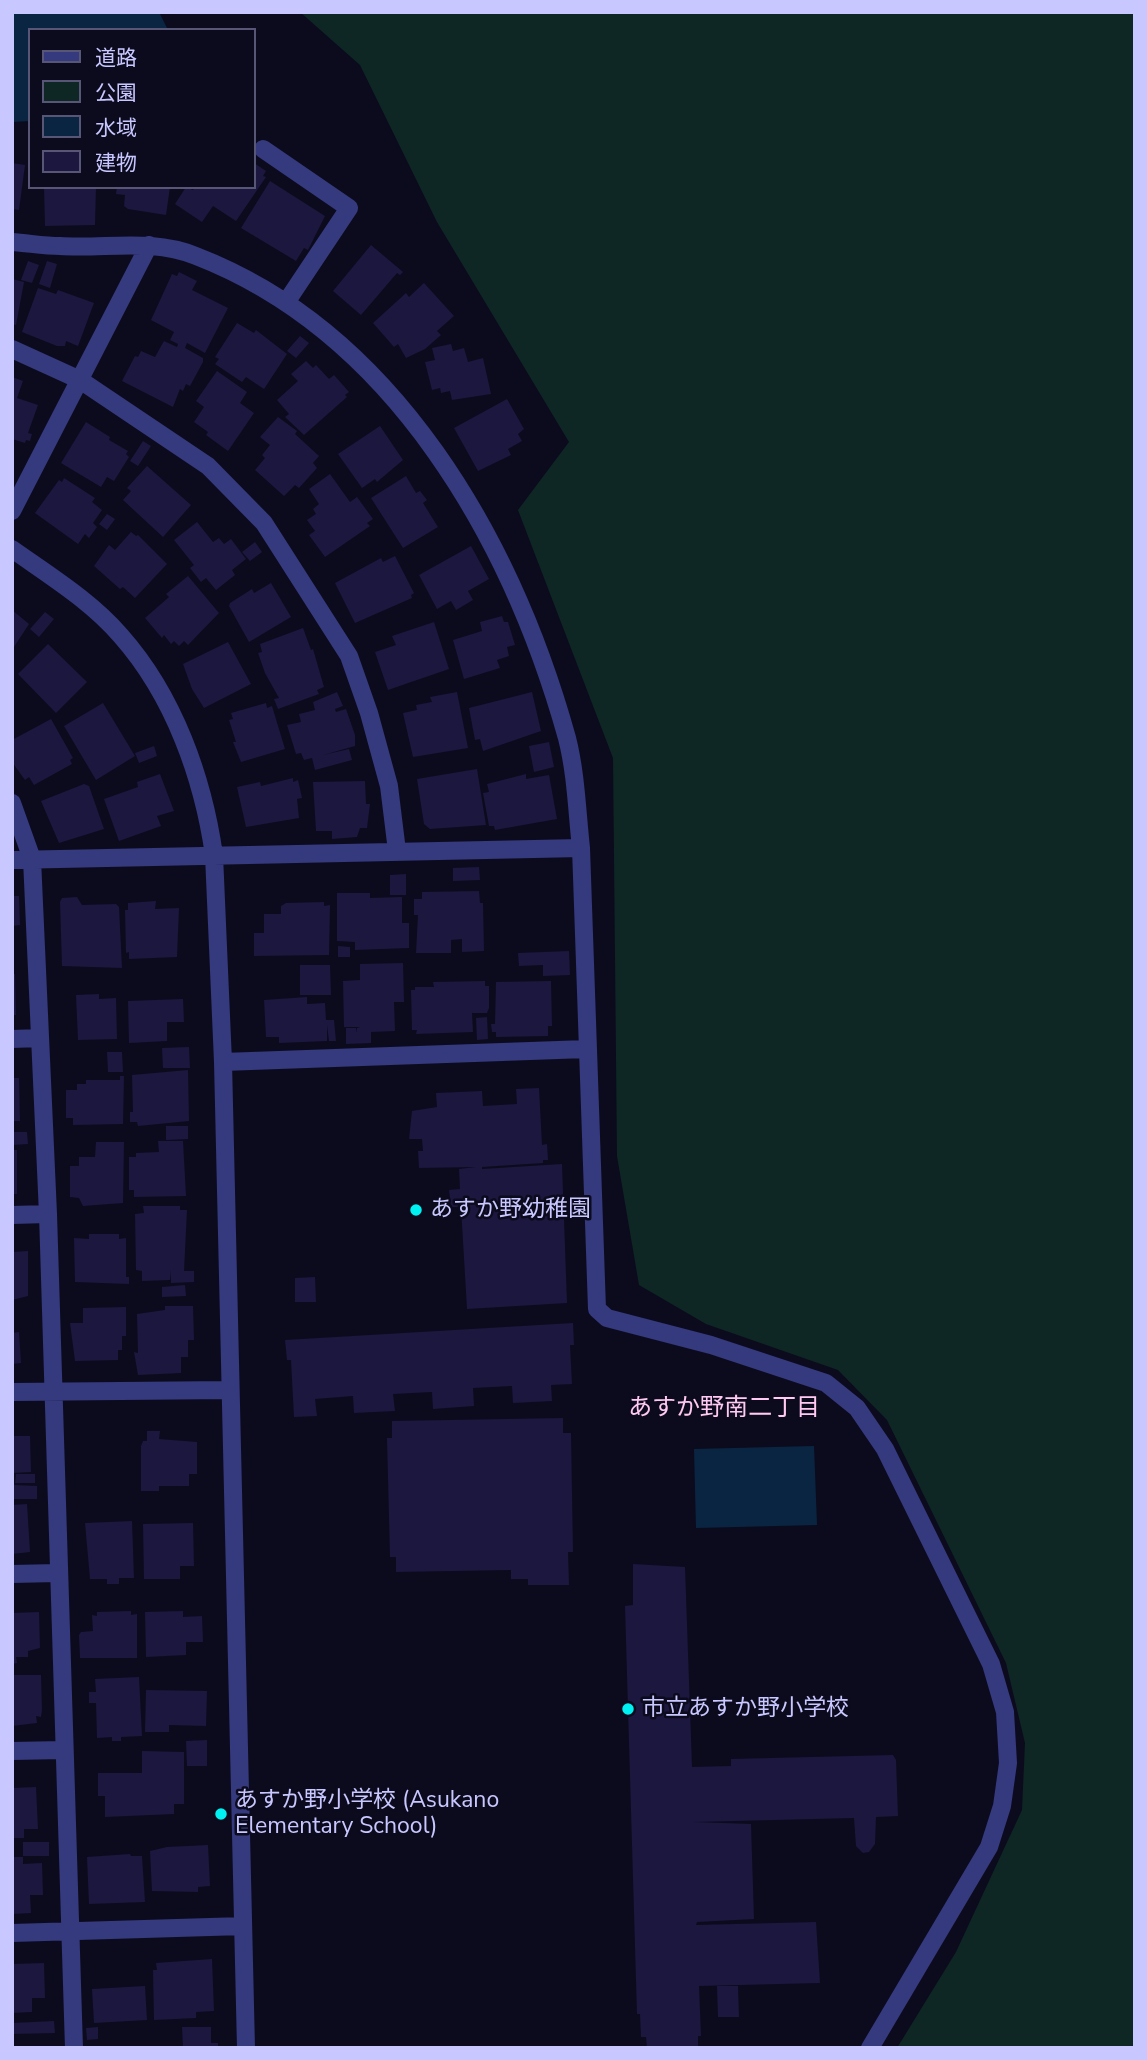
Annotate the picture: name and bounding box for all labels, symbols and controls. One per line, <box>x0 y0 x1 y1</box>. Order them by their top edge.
legend <box>28 28 256 189</box>
text: 道路 <box>95 44 137 72</box>
text: 公園 <box>95 79 137 107</box>
text: 水域 <box>95 114 137 142</box>
text: 建物 <box>95 149 137 177</box>
place label: あすか野幼稚園 <box>430 1196 591 1224</box>
marker: あすか野幼稚園 <box>408 1202 424 1218</box>
district label: あすか野南二丁目 <box>628 1395 820 1423</box>
place label: 市立あすか野小学校 <box>642 1695 849 1723</box>
marker: 市立あすか野小学校 <box>620 1701 636 1717</box>
place label: あすか野小学校 (Asukano Elementary School) <box>235 1787 499 1841</box>
marker: あすか野小学校 (Asukano Elementary School) <box>213 1806 229 1822</box>

